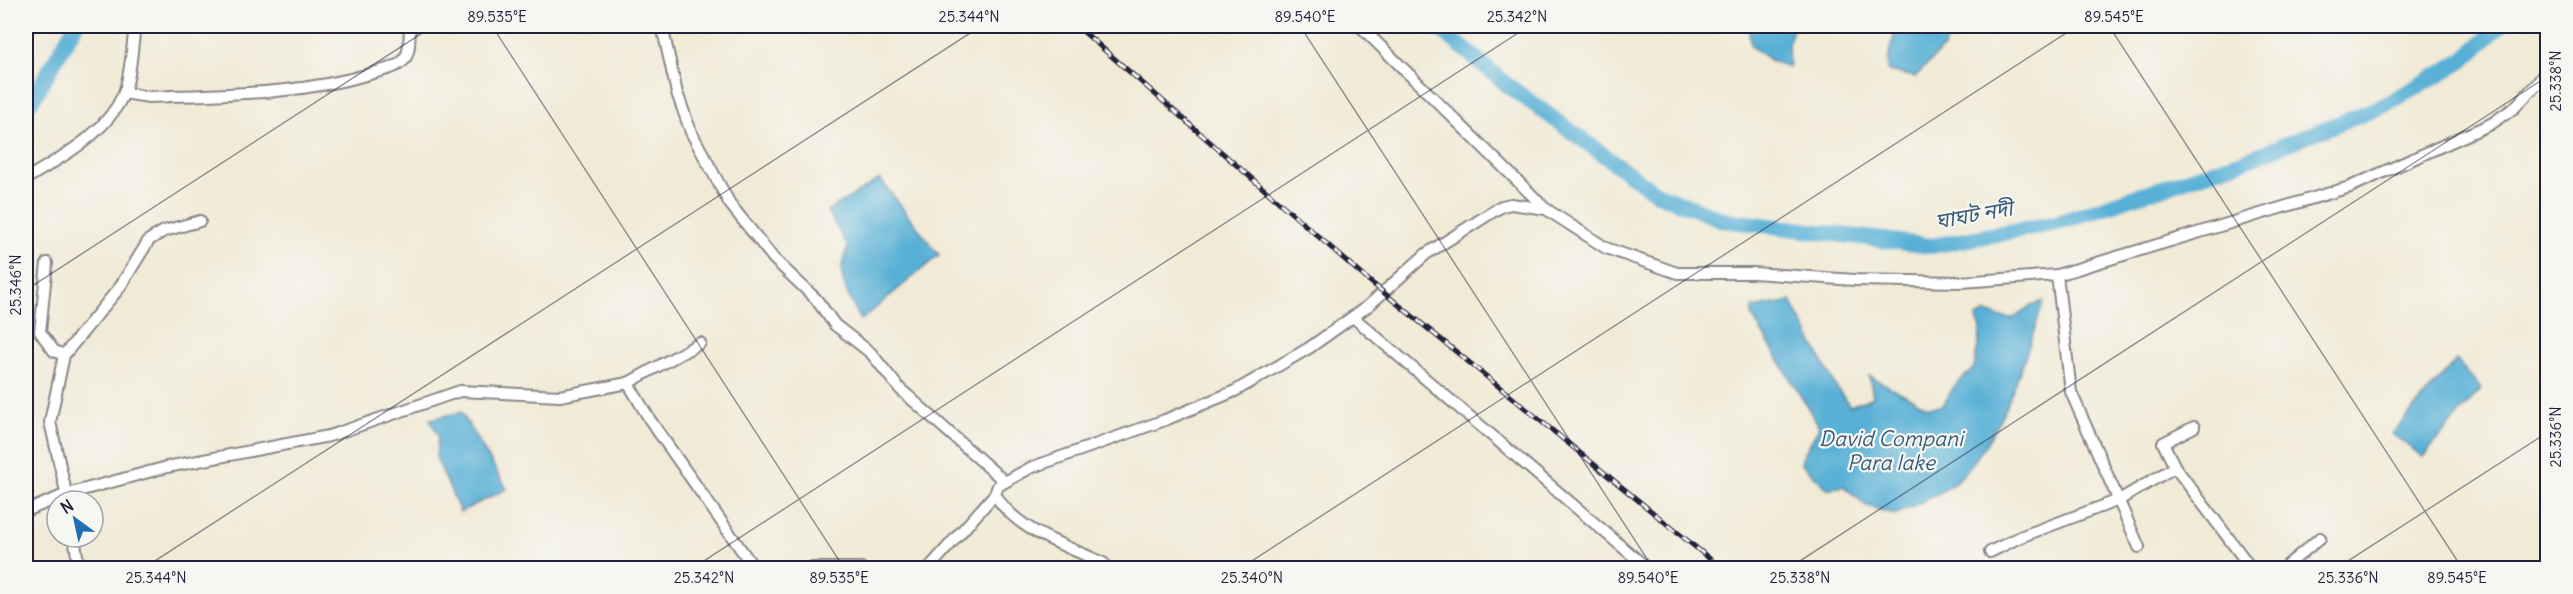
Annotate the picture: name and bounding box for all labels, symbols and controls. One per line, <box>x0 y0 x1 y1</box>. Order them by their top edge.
text: 89.535°E <box>467 7 527 26</box>
text: 25.344°N <box>938 7 1000 26</box>
text: 89.540°E <box>1274 7 1336 26</box>
text: 25.342°N <box>1487 7 1547 26</box>
text: 89.545°E <box>2084 7 2144 26</box>
text: 25.338°N <box>2546 50 2565 112</box>
water label: ঘাঘট নদী <box>1933 194 2019 235</box>
text: 25.346°N <box>6 254 25 316</box>
text: 25.336°N <box>2546 406 2565 468</box>
water label: David Compani Para lake <box>1819 425 1965 476</box>
north arrow <box>45 489 105 549</box>
text: N <box>57 495 77 518</box>
text: 25.344°N <box>125 568 187 587</box>
text: 25.342°N <box>674 568 734 587</box>
text: 89.535°E <box>809 568 869 587</box>
text: 25.340°N <box>1221 568 1283 587</box>
text: 89.540°E <box>1617 568 1679 587</box>
text: 25.338°N <box>1769 568 1831 587</box>
text: 25.336°N <box>2317 568 2379 587</box>
text: 89.545°E <box>2427 568 2487 587</box>

